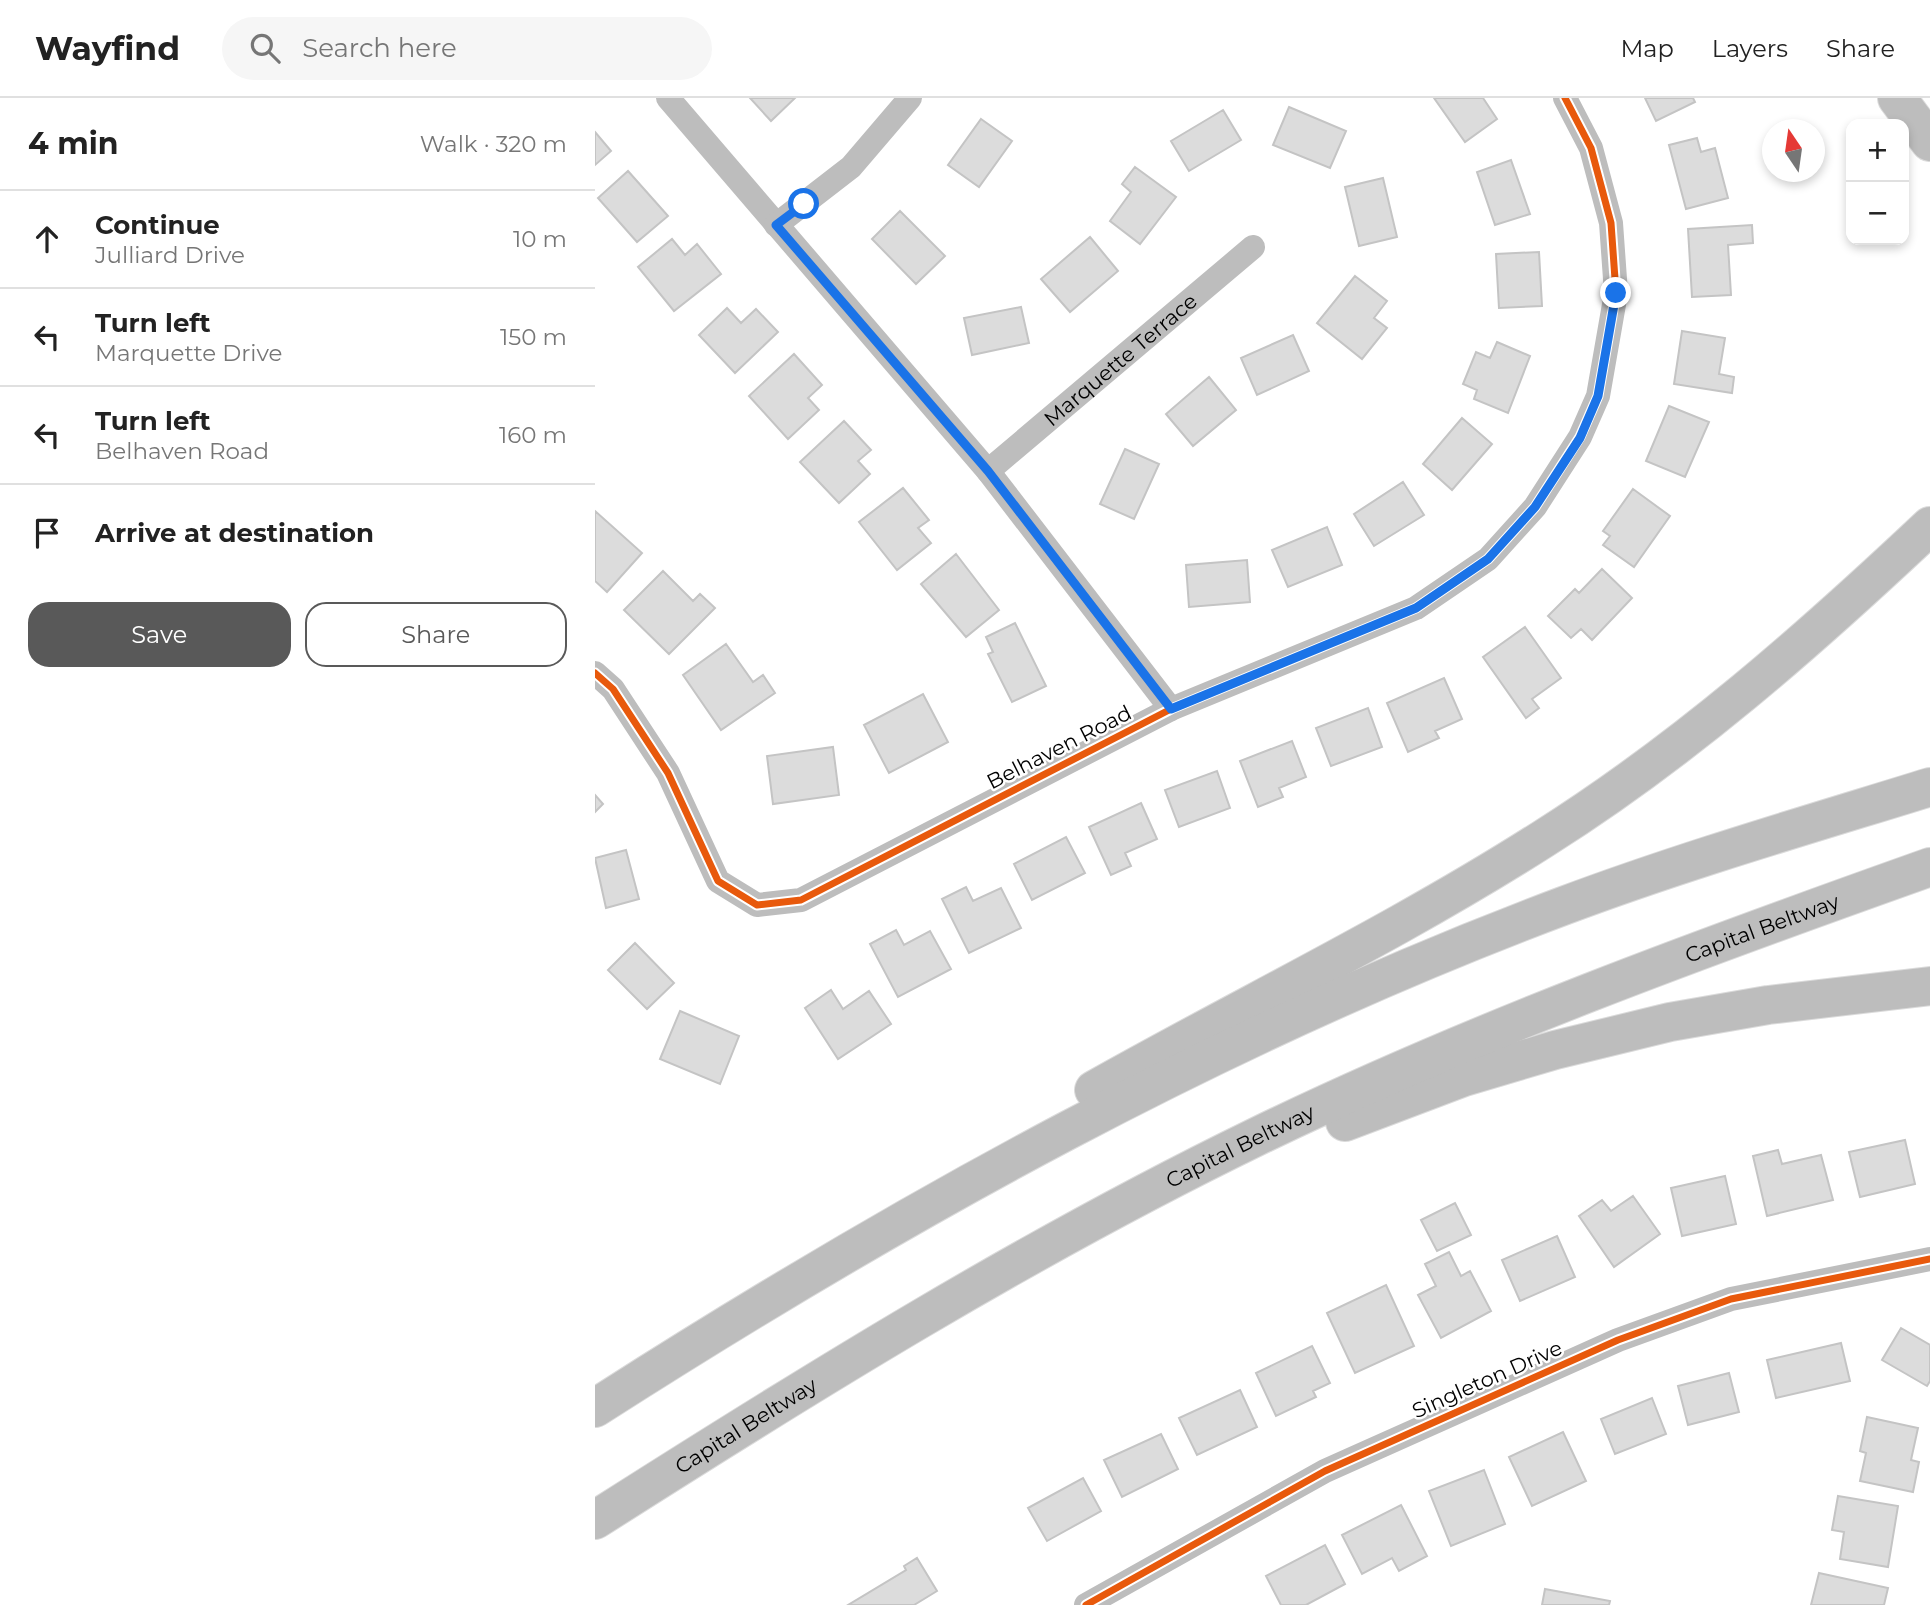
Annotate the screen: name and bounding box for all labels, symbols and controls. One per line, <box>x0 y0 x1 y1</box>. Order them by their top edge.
search box <box>222 17 712 80</box>
text: Wayfind <box>35 28 180 68</box>
icon: search <box>246 29 284 67</box>
text: Search here <box>302 32 457 64</box>
text: Map <box>1620 34 1674 63</box>
text: Layers <box>1712 34 1788 63</box>
text: Share <box>1826 34 1895 63</box>
north arrow <box>1762 119 1825 182</box>
map controls <box>1846 119 1909 245</box>
button: + <box>1846 119 1909 182</box>
text: 4 min <box>28 125 118 162</box>
text: Walk · 320 m <box>420 130 567 158</box>
button: − <box>1846 182 1909 245</box>
route start <box>788 188 819 219</box>
text: Continue <box>95 209 220 241</box>
icon: ahead <box>28 220 66 258</box>
text: 10 m <box>513 225 567 253</box>
text: Julliard Drive <box>95 241 245 269</box>
route end <box>1600 277 1631 308</box>
street label: Marquette Terrace <box>1039 288 1202 431</box>
text: Turn left <box>95 307 211 339</box>
icon: left <box>28 318 66 356</box>
text: 150 m <box>500 323 567 351</box>
text: Marquette Drive <box>95 339 283 367</box>
text: Turn left <box>95 405 211 437</box>
icon: left <box>28 416 66 454</box>
text: 160 m <box>499 421 567 449</box>
text: Belhaven Road <box>95 437 269 465</box>
icon: arrive <box>28 514 66 552</box>
text: Arrive at destination <box>95 517 374 549</box>
button: Save <box>28 602 291 667</box>
button: Share <box>305 602 567 667</box>
street label: Belhaven Road <box>983 700 1135 794</box>
street label: Capital Beltway <box>1681 888 1843 967</box>
street label: Capital Beltway <box>1161 1098 1319 1193</box>
street label: Singleton Drive <box>1408 1335 1566 1423</box>
street label: Capital Beltway <box>670 1371 822 1479</box>

